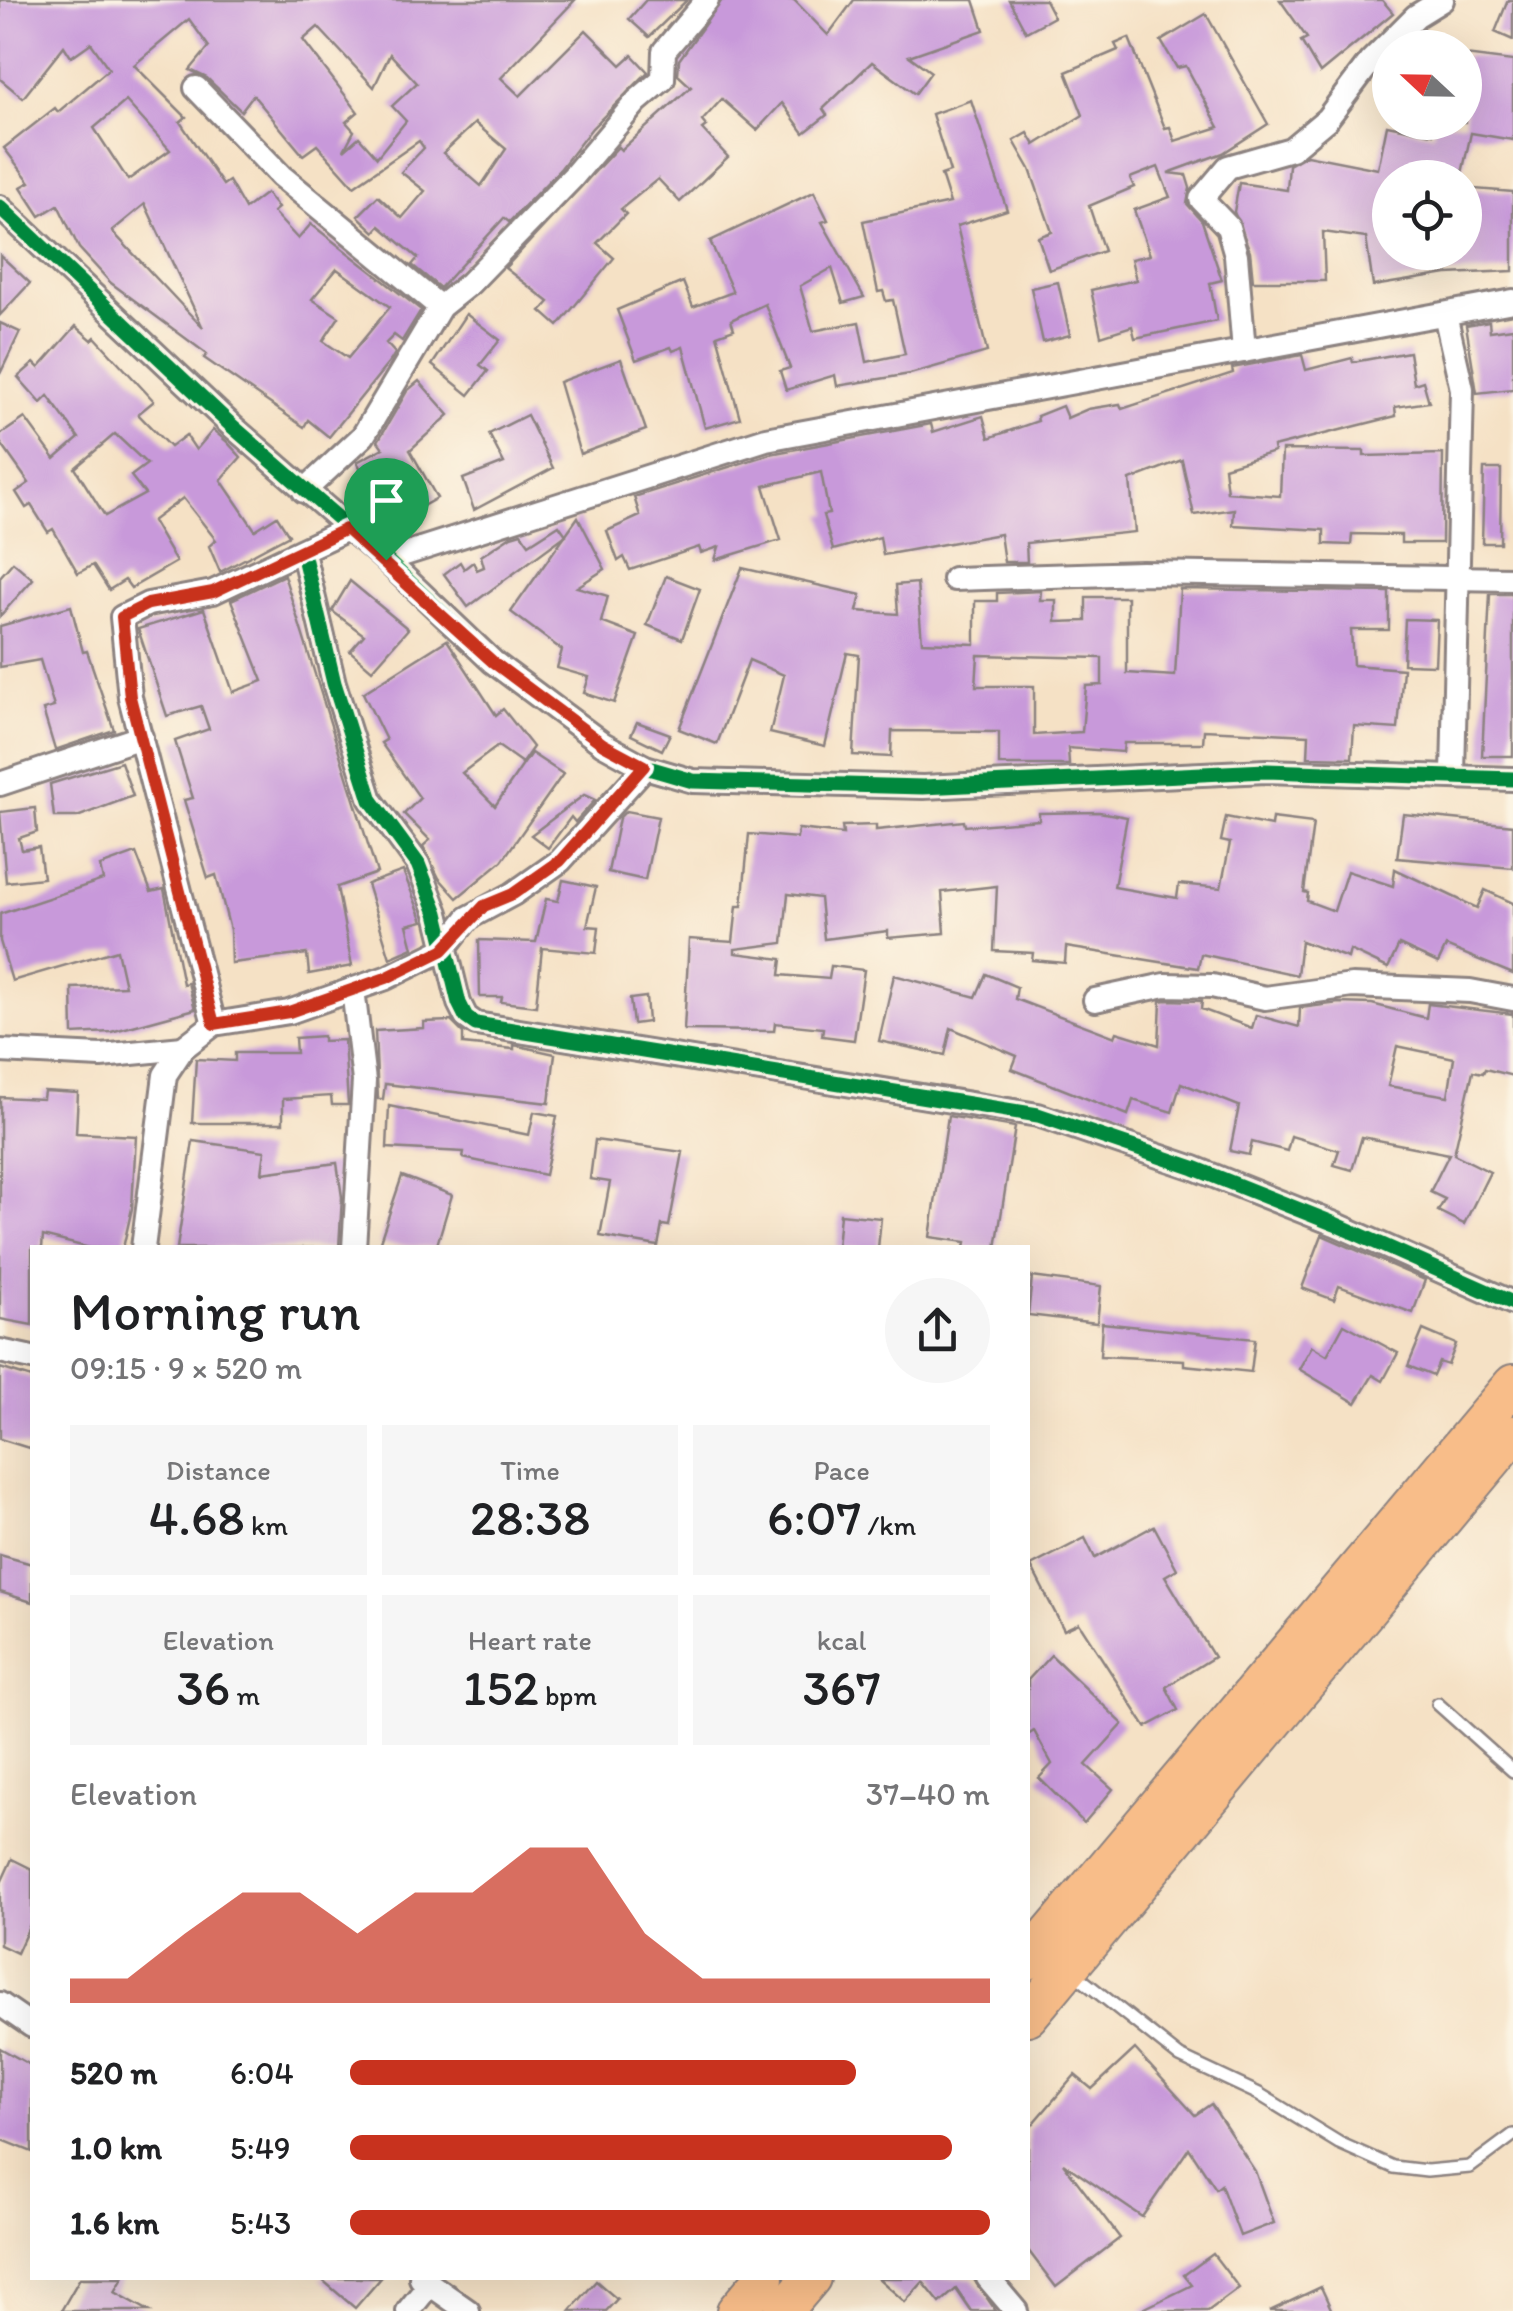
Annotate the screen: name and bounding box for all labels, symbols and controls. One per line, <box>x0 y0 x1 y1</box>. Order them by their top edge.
north arrow <box>1372 30 1482 140</box>
map controls <box>1372 30 1482 270</box>
button: locate <box>1372 160 1482 270</box>
pin <box>344 458 429 561</box>
icon: arrive <box>359 473 414 528</box>
text: Morning run <box>70 1278 361 1344</box>
button: share <box>885 1278 990 1383</box>
text: 09:15 · 9 × 520 m <box>70 1349 302 1387</box>
text: Distance <box>166 1453 271 1487</box>
text: Time <box>500 1453 560 1487</box>
text: Pace <box>814 1453 870 1487</box>
text: 4.68 <box>149 1487 245 1548</box>
text: 28:38 <box>470 1487 590 1548</box>
text: 6:07 <box>767 1487 861 1548</box>
text: km <box>245 1508 288 1542</box>
text: /km <box>861 1508 916 1542</box>
text: Elevation <box>163 1623 274 1657</box>
text: Heart rate <box>468 1623 592 1657</box>
text: kcal <box>817 1623 867 1657</box>
text: 36 <box>177 1657 230 1718</box>
text: 152 <box>463 1657 539 1718</box>
text: 367 <box>802 1657 881 1718</box>
text: m <box>230 1678 260 1712</box>
text: bpm <box>539 1678 597 1712</box>
text: Elevation <box>70 1775 197 1813</box>
text: 37–40 m <box>866 1775 990 1813</box>
text: 520 m <box>70 2054 157 2092</box>
text: 6:04 <box>230 2054 294 2092</box>
text: 1.0 km <box>70 2129 162 2167</box>
text: 5:49 <box>230 2129 291 2167</box>
text: 1.6 km <box>70 2204 159 2242</box>
text: 5:43 <box>230 2204 291 2242</box>

